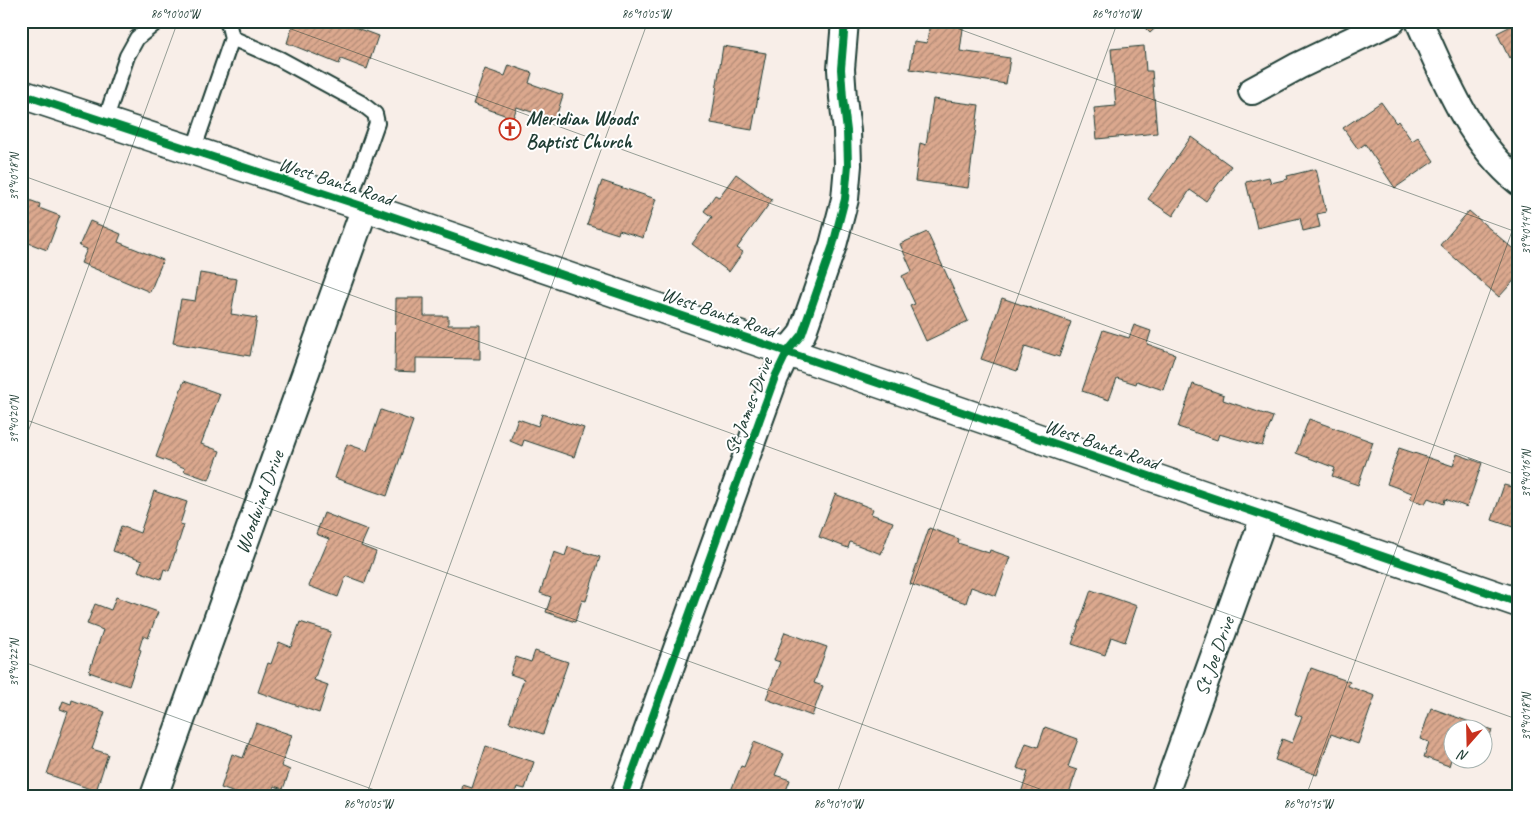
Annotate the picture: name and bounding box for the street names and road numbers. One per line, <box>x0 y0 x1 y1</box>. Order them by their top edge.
street label: West Banta Road <box>275 151 399 213</box>
street label: West Banta Road <box>659 281 782 345</box>
street label: St James Drive <box>718 352 779 458</box>
street label: West Banta Road <box>1042 413 1165 477</box>
street label: Woodwind Drive <box>229 446 290 557</box>
street label: St Joe Drive <box>1189 612 1241 699</box>

